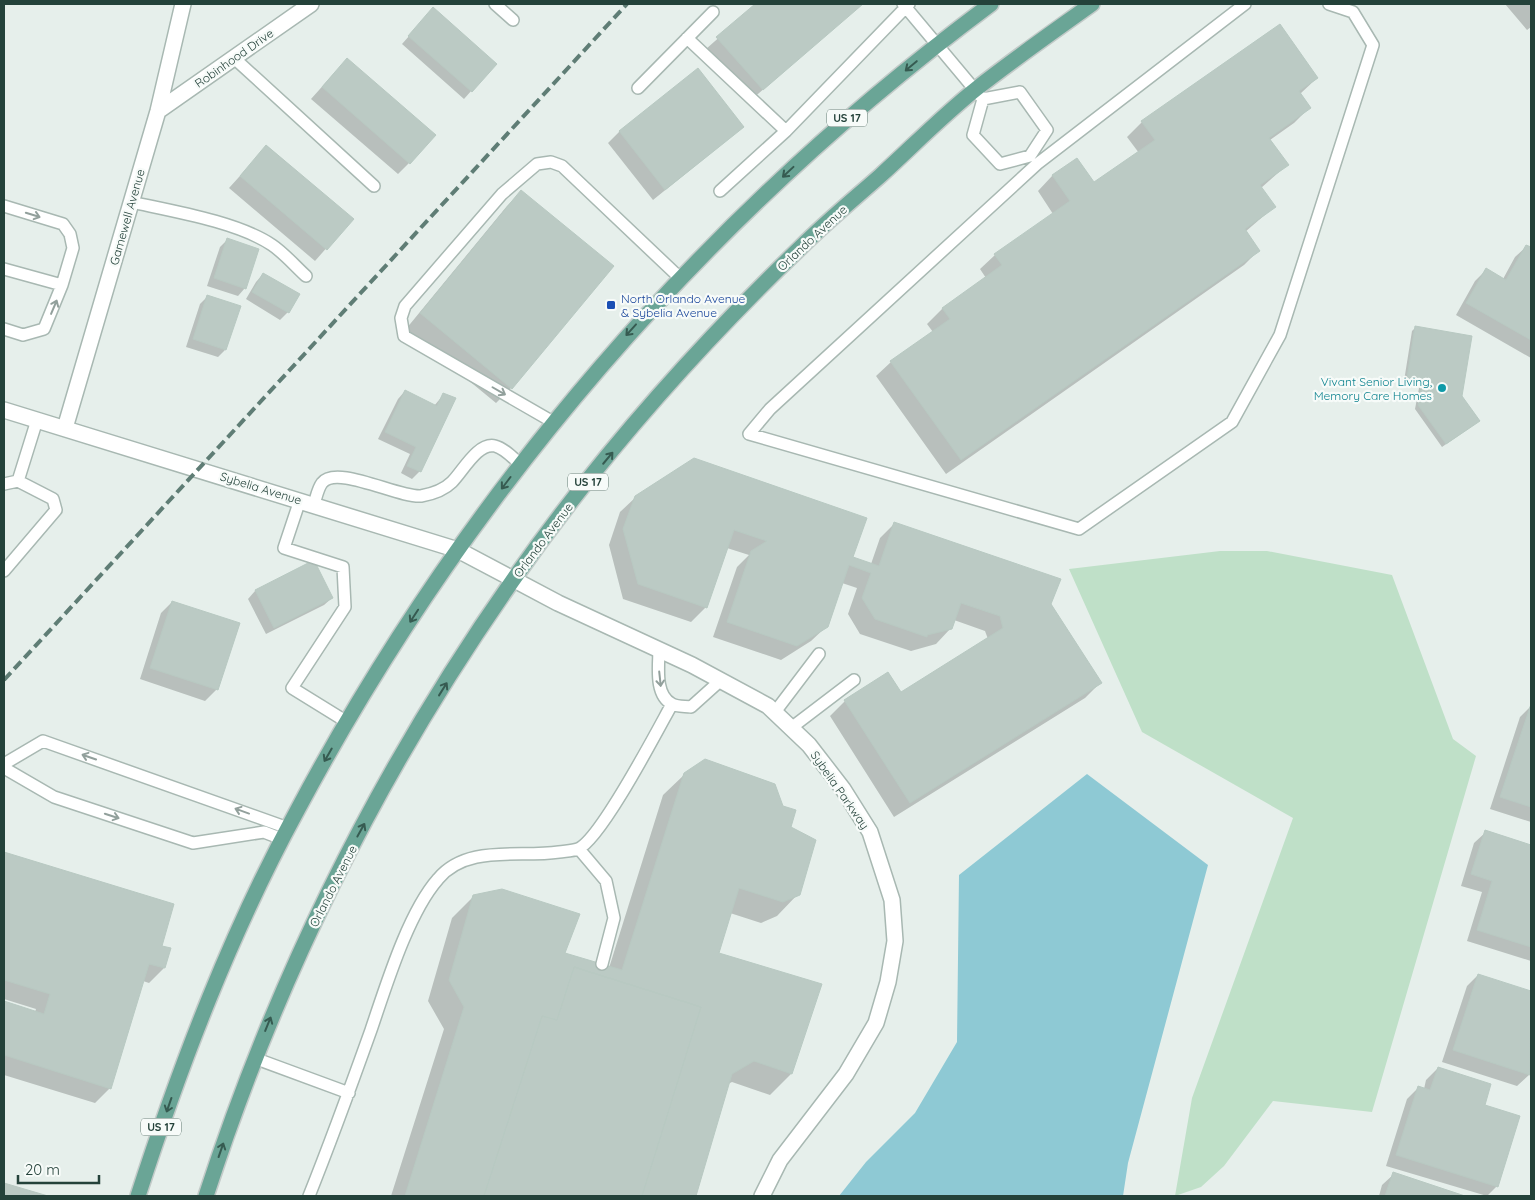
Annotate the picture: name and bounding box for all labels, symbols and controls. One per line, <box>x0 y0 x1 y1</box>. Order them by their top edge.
street label: Robinhood Drive <box>192 25 276 91</box>
one-way arrow <box>904 60 917 71</box>
road number: US 17 <box>827 110 867 126</box>
one-way arrow <box>782 166 795 178</box>
street label: Gamewell Avenue <box>106 167 148 267</box>
street label: Orlando Avenue <box>774 202 850 274</box>
one-way arrow <box>25 211 41 220</box>
place label: North Orlando Avenue & Sybelia Avenue <box>621 291 746 320</box>
marker: North Orlando Avenue & Sybelia Avenue <box>605 299 617 311</box>
one-way arrow <box>49 300 59 315</box>
one-way arrow <box>625 324 637 337</box>
place label: Vivant Senior Living, Memory Care Homes <box>1314 374 1432 403</box>
marker: Vivant Senior Living, Memory Care Homes <box>1436 382 1448 394</box>
one-way arrow <box>492 386 506 396</box>
one-way arrow <box>603 451 614 464</box>
street label: Sybelia Avenue <box>218 468 304 508</box>
road number: US 17 <box>568 474 608 491</box>
one-way arrow <box>500 476 511 489</box>
street label: Orlando Avenue <box>510 500 576 580</box>
one-way arrow <box>408 609 418 623</box>
one-way arrow <box>655 670 665 686</box>
one-way arrow <box>438 683 448 697</box>
one-way arrow <box>323 747 333 761</box>
street label: Sybelia Parkway <box>807 748 873 832</box>
one-way arrow <box>81 752 97 761</box>
one-way arrow <box>235 806 250 815</box>
one-way arrow <box>103 812 119 822</box>
one-way arrow <box>357 823 367 838</box>
street label: Orlando Avenue <box>306 842 360 929</box>
one-way arrow <box>264 1017 274 1032</box>
one-way arrow <box>164 1096 173 1112</box>
road number: US 17 <box>141 1118 181 1136</box>
one-way arrow <box>217 1143 226 1158</box>
scale bar <box>18 1152 99 1184</box>
text: 20 m <box>25 1160 60 1179</box>

